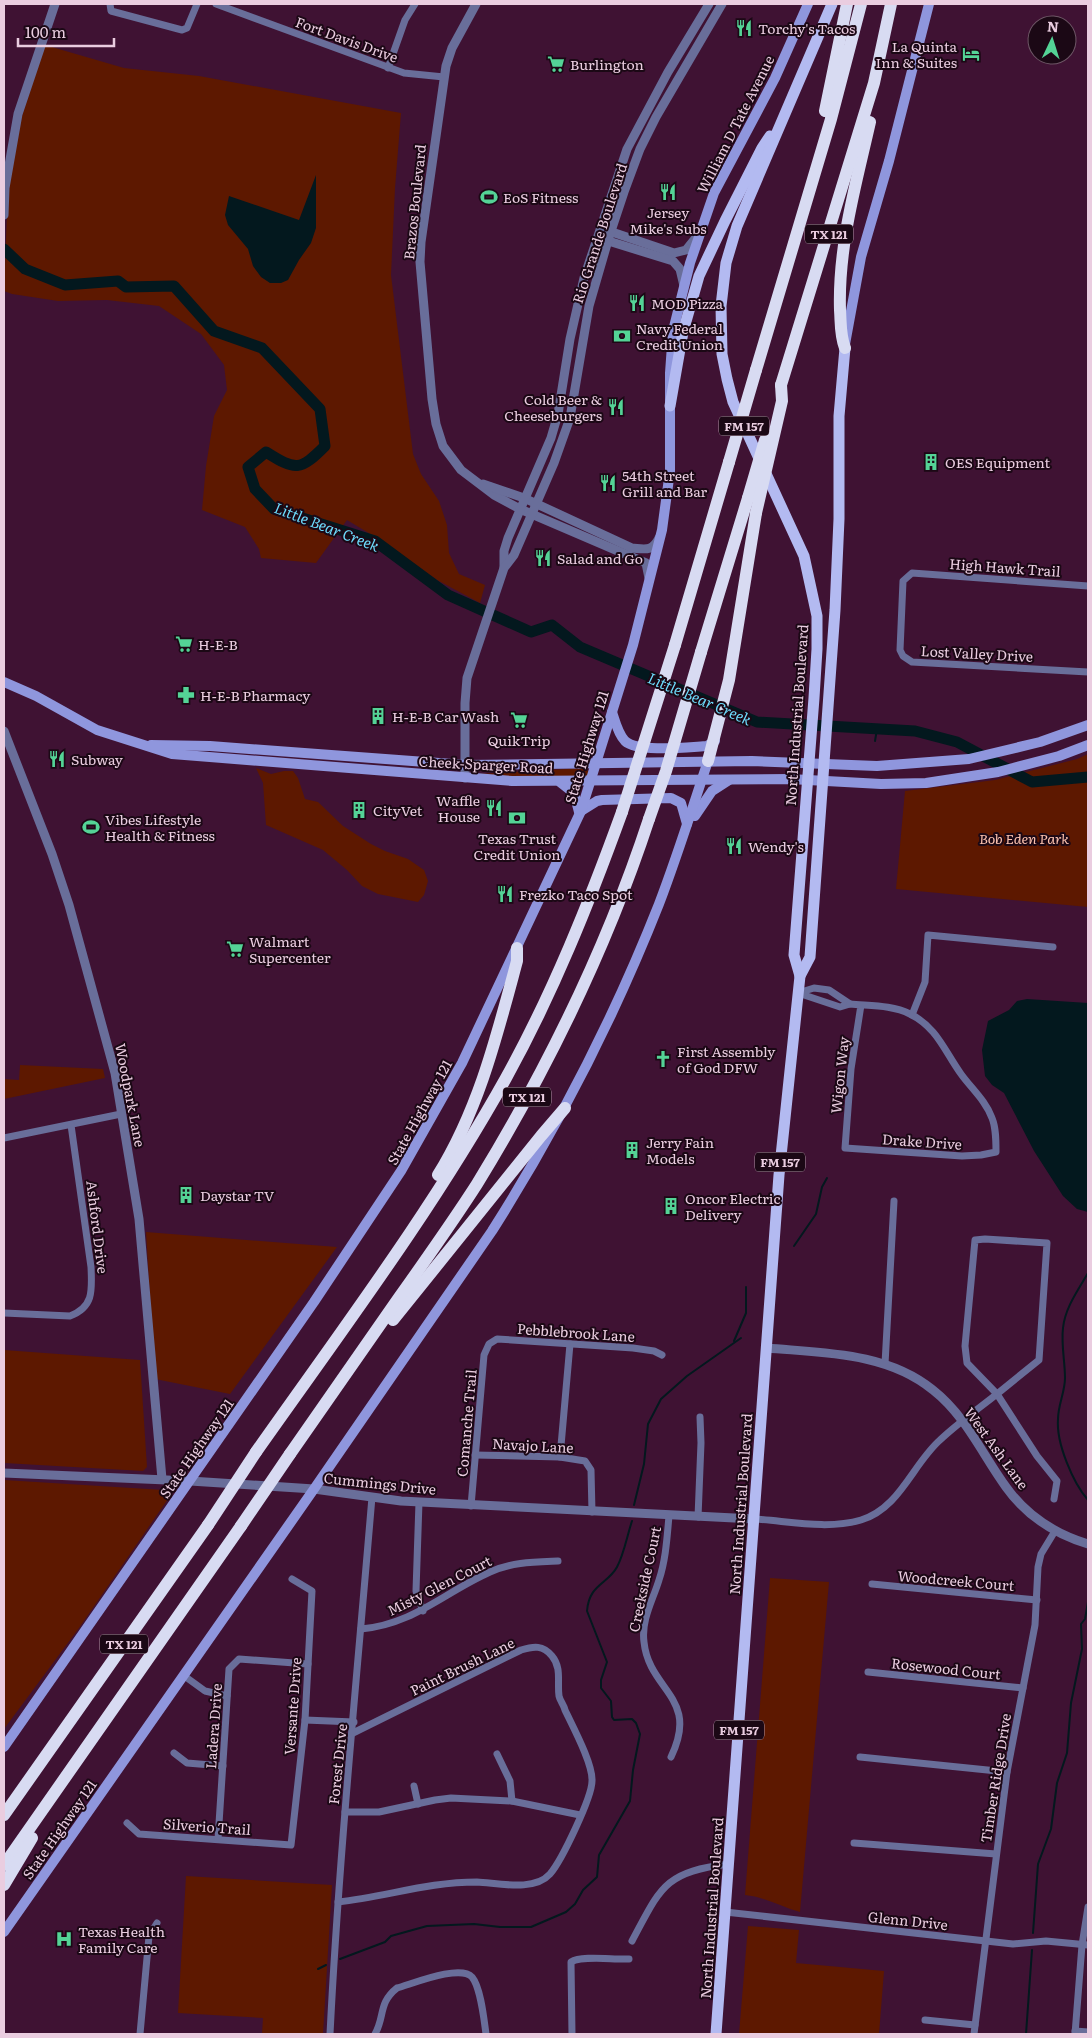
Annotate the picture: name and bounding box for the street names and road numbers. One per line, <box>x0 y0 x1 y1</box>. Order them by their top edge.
street label: Fort Davis Drive <box>293 11 401 67</box>
street label: William D Tate Avenue <box>692 52 778 196</box>
street label: Brazos Boulevard <box>398 143 430 261</box>
street label: Rio Grande Boulevard <box>567 160 631 306</box>
road number: TX 121 <box>805 224 853 243</box>
road number: FM 157 <box>719 416 769 436</box>
street label: High Hawk Trail <box>949 553 1062 581</box>
street label: North Industrial Boulevard <box>780 623 812 806</box>
street label: Lost Valley Drive <box>920 640 1034 666</box>
street label: State Highway 121 <box>559 688 613 806</box>
street label: Cheek-Sparger Road <box>418 750 554 778</box>
street label: Wigon Way <box>825 1035 853 1114</box>
street label: Woodpark Lane <box>111 1041 151 1149</box>
street label: State Highway 121 <box>382 1056 456 1168</box>
road number: TX 121 <box>503 1088 551 1106</box>
street label: Drake Drive <box>881 1128 963 1154</box>
road number: FM 157 <box>755 1152 805 1172</box>
street label: Ashford Drive <box>82 1179 114 1275</box>
street label: Pebblebrook Lane <box>516 1318 636 1346</box>
street label: Comanche Trail <box>451 1368 481 1478</box>
street label: State Highway 121 <box>154 1394 238 1502</box>
street label: West Ash Lane <box>960 1403 1034 1493</box>
street label: North Industrial Boulevard <box>724 1412 756 1595</box>
street label: Navajo Lane <box>492 1433 574 1457</box>
street label: Cummings Drive <box>323 1467 437 1499</box>
street label: Creekside Court <box>623 1524 665 1634</box>
street label: Misty Glen Court <box>383 1550 495 1620</box>
street label: Woodcreek Court <box>897 1565 1016 1595</box>
street label: Paint Brush Lane <box>406 1632 518 1700</box>
road number: TX 121 <box>100 1635 148 1654</box>
street label: Rosewood Court <box>890 1652 1002 1684</box>
street label: Versante Drive <box>279 1657 305 1755</box>
street label: Ladera Drive <box>200 1683 226 1769</box>
street label: Timber Ridge Drive <box>975 1712 1015 1844</box>
road number: FM 157 <box>714 1720 764 1740</box>
street label: Forest Drive <box>323 1723 351 1805</box>
street label: State Highway 121 <box>17 1775 101 1883</box>
street label: Silverio Trail <box>162 1813 252 1839</box>
street label: North Industrial Boulevard <box>695 1816 727 1999</box>
street label: Glenn Drive <box>867 1906 949 1934</box>

